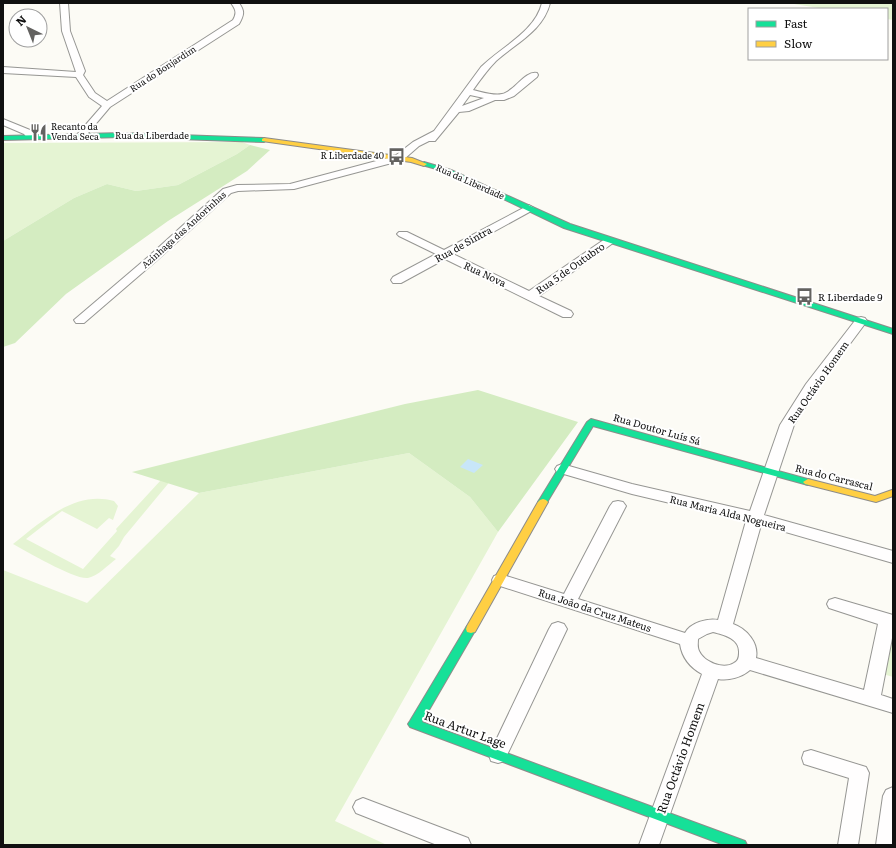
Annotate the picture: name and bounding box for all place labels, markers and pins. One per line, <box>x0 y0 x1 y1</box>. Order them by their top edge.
place label: Recanto da Venda Seca <box>51 119 99 143</box>
restaurant icon: Recanto da Venda Seca <box>28 122 48 142</box>
bus stop icon: R Liberdade 40 <box>387 146 407 166</box>
place label: R Liberdade 40 <box>321 148 384 162</box>
bus stop icon: R Liberdade 9 <box>795 287 815 307</box>
place label: R Liberdade 9 <box>818 289 882 304</box>

